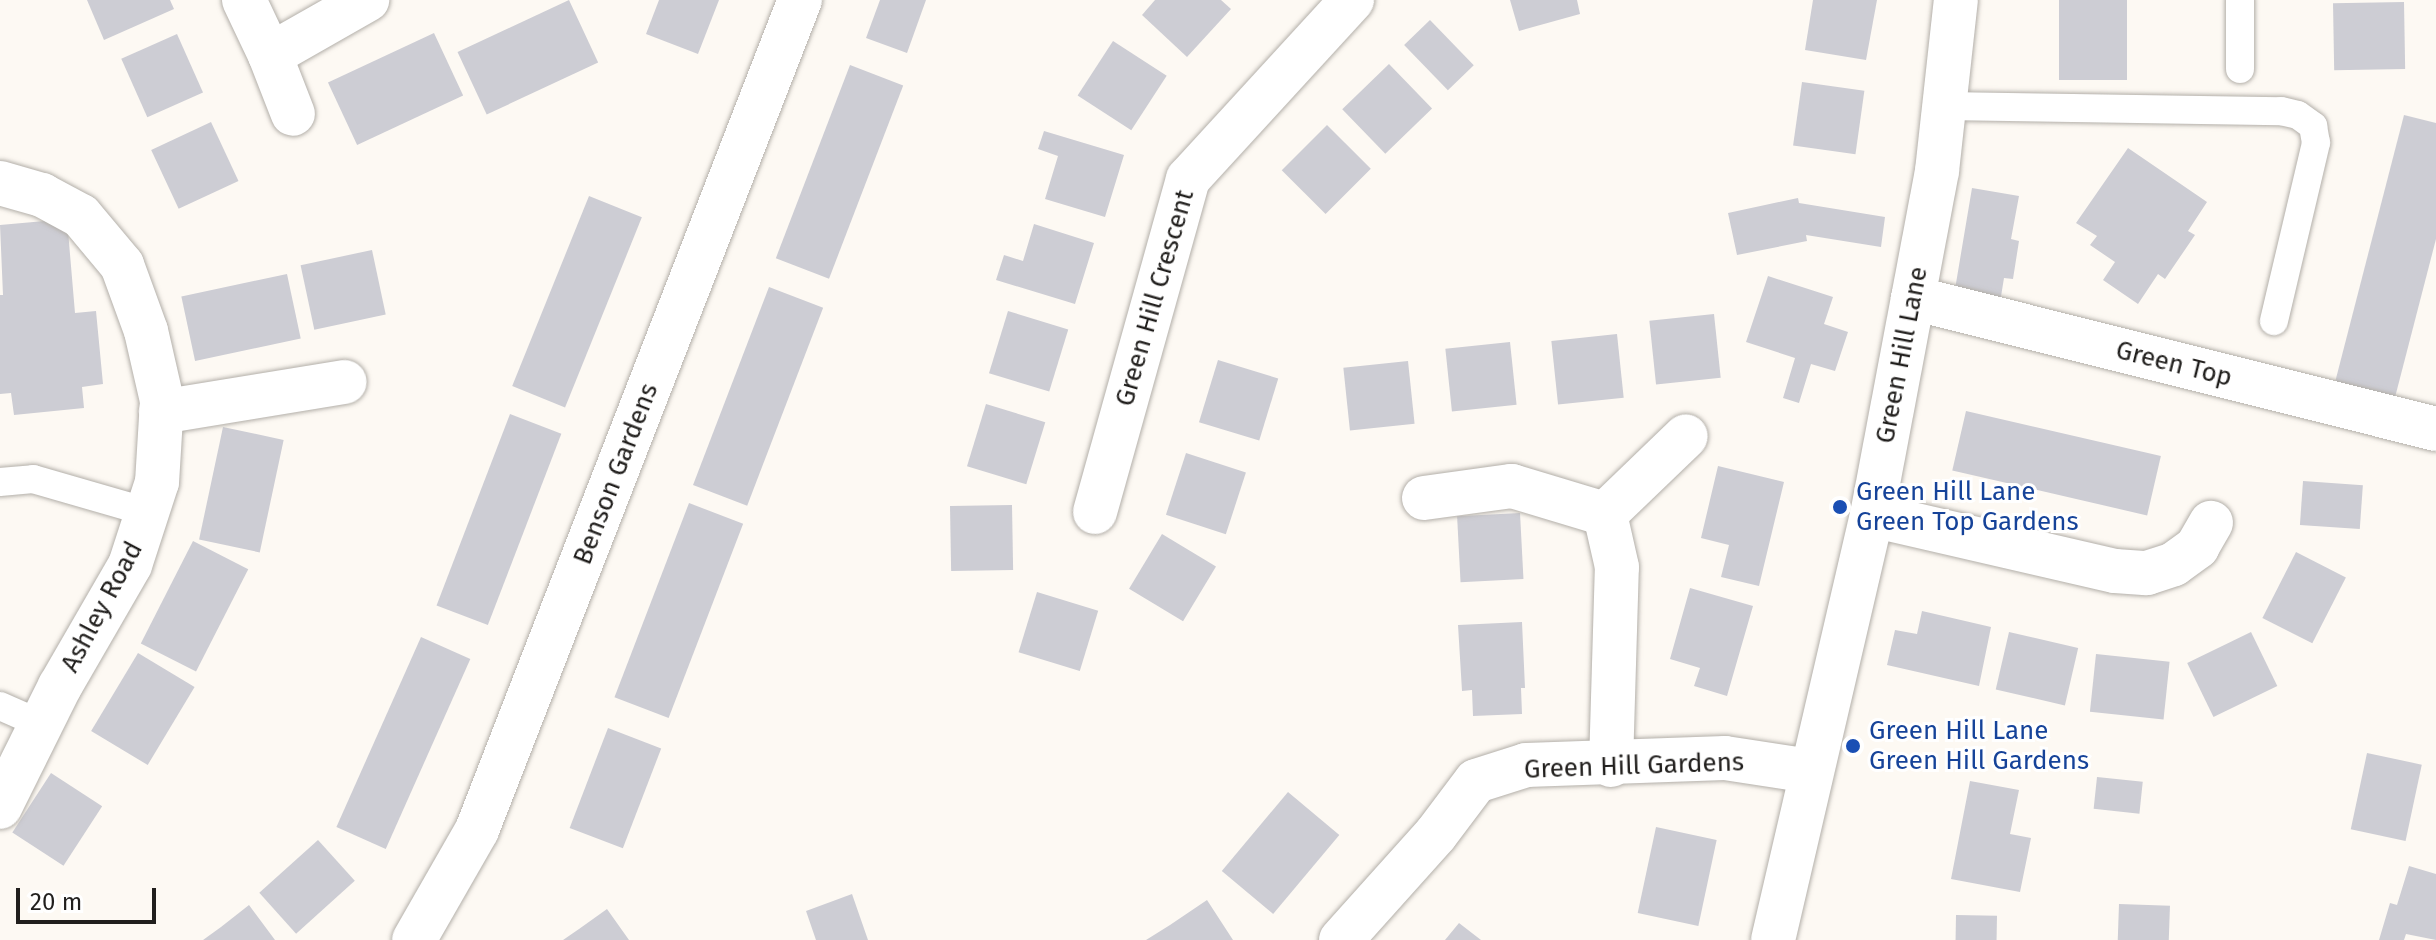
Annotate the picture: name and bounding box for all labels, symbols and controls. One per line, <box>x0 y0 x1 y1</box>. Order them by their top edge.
street label: Green Hill Crescent <box>1109 186 1201 410</box>
street label: Green Hill Lane <box>1870 264 1934 446</box>
street label: Green Top <box>2113 334 2235 394</box>
street label: Benson Gardens <box>567 379 665 569</box>
place label: Green Hill Lane Green Top Gardens <box>1856 476 2079 538</box>
marker: Green Hill Lane Green Top Gardens <box>1831 498 1849 516</box>
street label: Ashley Road <box>55 536 149 678</box>
place label: Green Hill Lane Green Hill Gardens <box>1869 715 2089 776</box>
marker: Green Hill Lane Green Hill Gardens <box>1844 737 1862 755</box>
street label: Green Hill Gardens <box>1523 747 1745 785</box>
scale bar <box>20 872 160 922</box>
text: 20 m <box>30 888 82 916</box>

